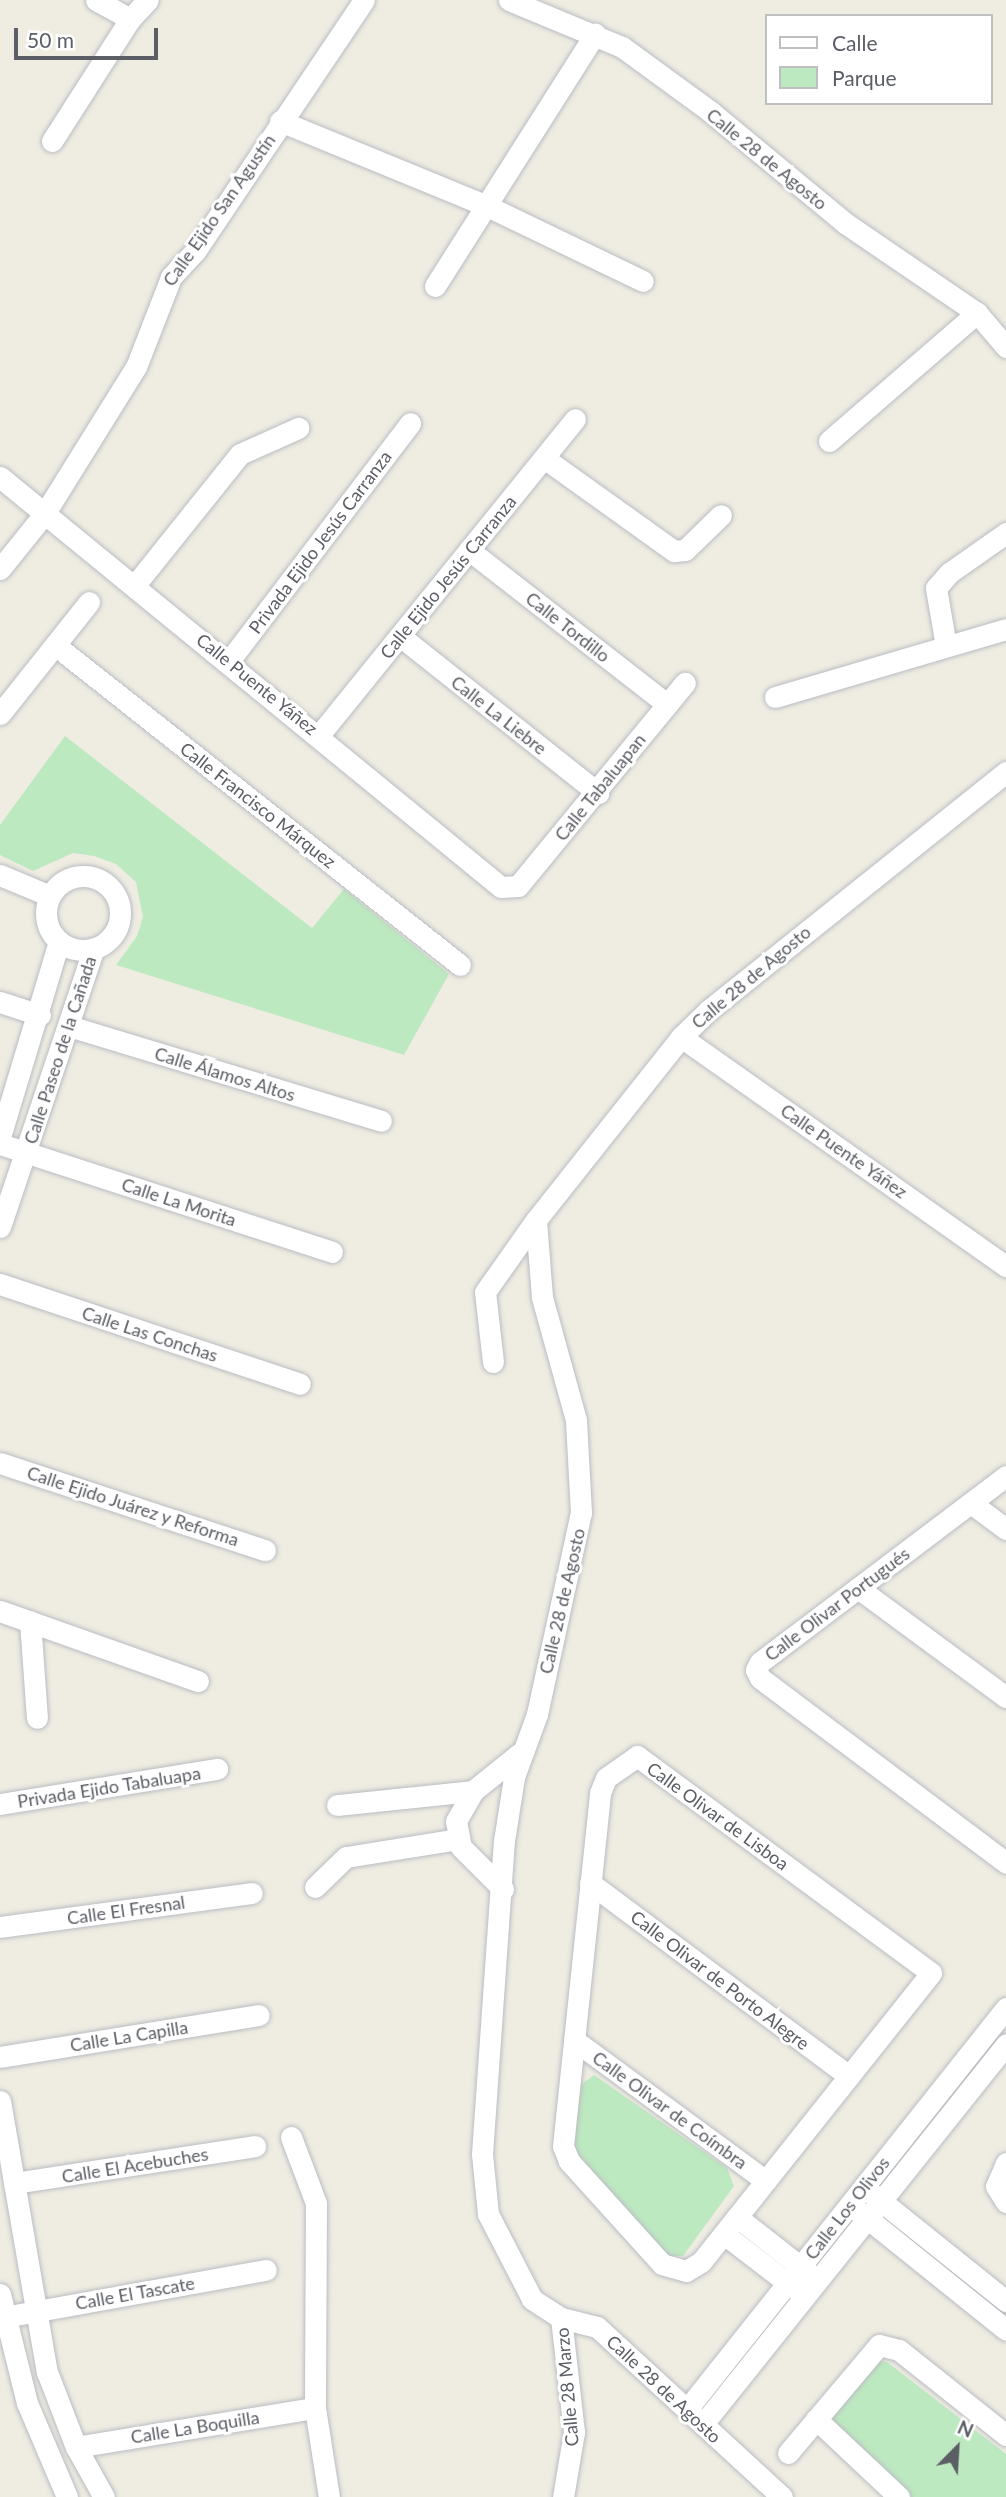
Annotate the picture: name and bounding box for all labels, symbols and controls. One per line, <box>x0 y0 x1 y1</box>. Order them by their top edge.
scale bar <box>18 14 161 58</box>
legend <box>764 14 992 105</box>
text: 50 m <box>27 27 74 52</box>
text: Calle <box>832 30 877 55</box>
text: Parque <box>832 65 897 90</box>
street label: Calle 28 de Agosto <box>702 104 832 214</box>
street label: Calle Ejido San Agustín <box>158 130 280 290</box>
street label: Privada Ejido Jesús Carranza <box>244 446 396 638</box>
street label: Calle Ejido Jesús Carranza <box>375 491 521 663</box>
street label: Calle Tordillo <box>521 587 615 667</box>
street label: Calle Puente Yáñez <box>192 628 322 740</box>
street label: Calle La Liebre <box>447 671 551 759</box>
street label: Calle Tabaluapan <box>550 729 650 845</box>
street label: Calle Francisco Márquez <box>176 737 340 873</box>
street label: Calle 28 de Agosto <box>687 921 815 1033</box>
street label: Calle Paseo de la Cañada <box>19 953 101 1147</box>
street label: Calle Álamos Altos <box>151 1042 299 1106</box>
street label: Calle Puente Yáñez <box>776 1099 912 1203</box>
street label: Calle La Morita <box>119 1173 239 1231</box>
street label: Calle Las Conchas <box>79 1302 221 1366</box>
street label: Calle Ejido Juárez y Reforma <box>24 1461 242 1551</box>
street label: Calle 28 de Agosto <box>535 1526 589 1676</box>
street label: Calle Olivar Portugués <box>760 1542 914 1666</box>
street label: Calle Olivar de Lisboa <box>643 1757 793 1875</box>
street label: Privada Ejido Tabaluapa <box>16 1762 202 1812</box>
street label: Calle El Fresnal <box>66 1891 186 1929</box>
street label: Calle Olivar de Porto Alegre <box>626 1905 814 2055</box>
street label: Calle La Capilla <box>68 2016 190 2056</box>
street label: Calle Olivar de Coímbra <box>588 2046 752 2174</box>
street label: Calle El Acebuches <box>60 2143 210 2187</box>
street label: Calle Los Olivos <box>800 2152 894 2264</box>
street label: Calle El Tascate <box>73 2272 197 2314</box>
street label: Calle 28 Marzo <box>551 2327 583 2447</box>
street label: Calle 28 de Agosto <box>602 2330 726 2448</box>
street label: Calle La Boquilla <box>129 2406 261 2448</box>
north arrow <box>922 2413 992 2483</box>
text: N <box>954 2415 977 2442</box>

